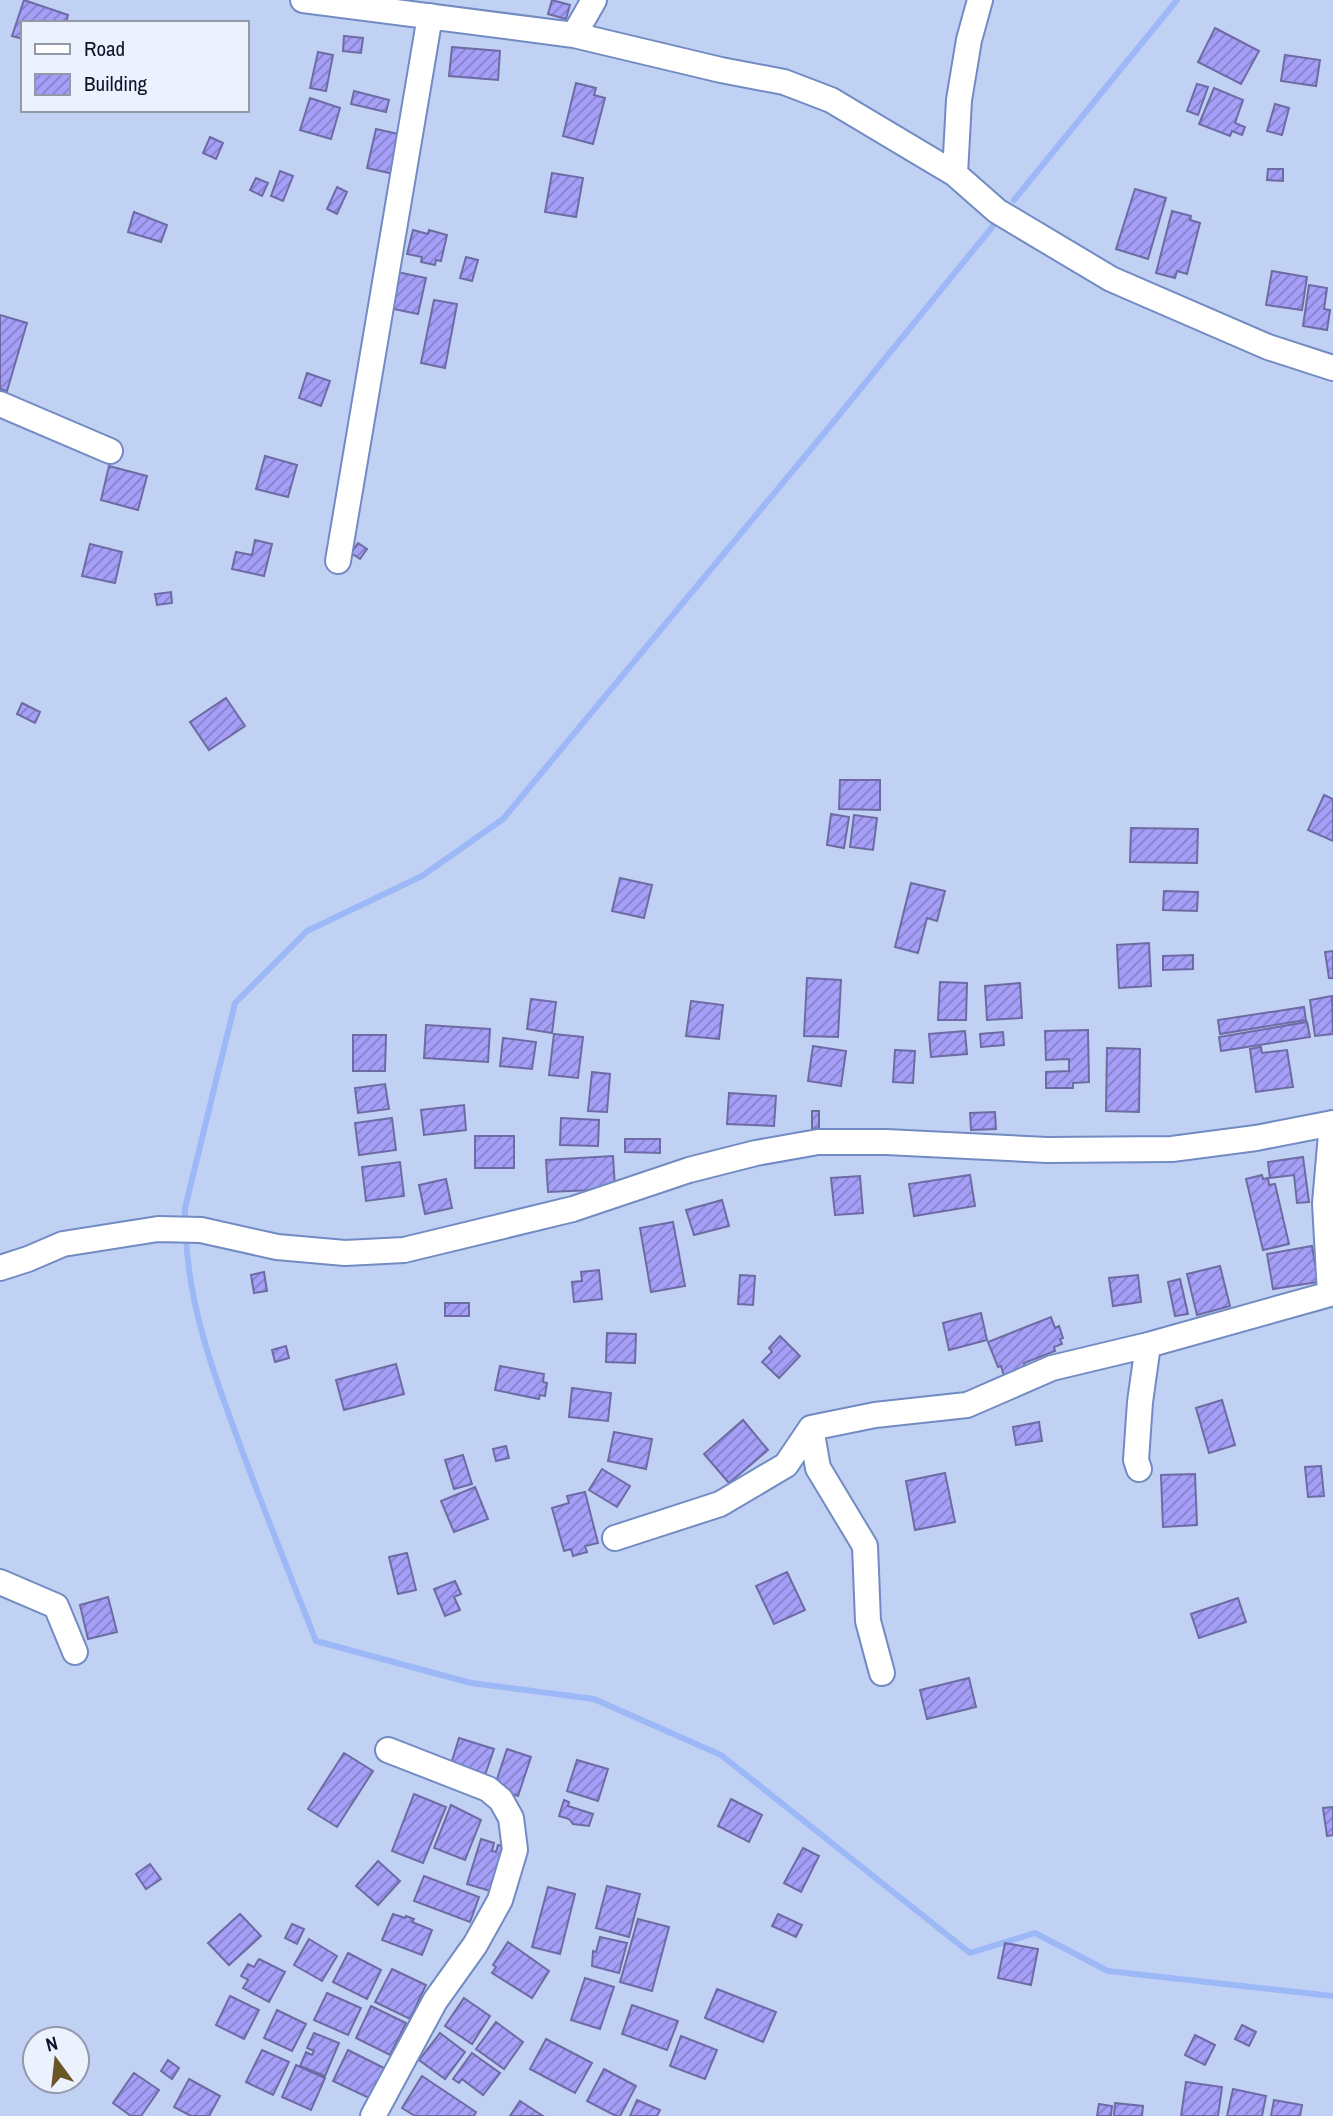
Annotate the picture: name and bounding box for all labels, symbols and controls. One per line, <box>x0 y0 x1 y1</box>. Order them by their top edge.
legend <box>21 21 248 112</box>
text: Road <box>84 34 125 63</box>
text: Building <box>84 69 148 98</box>
north arrow <box>21 2025 91 2095</box>
text: N <box>43 2030 60 2058</box>

